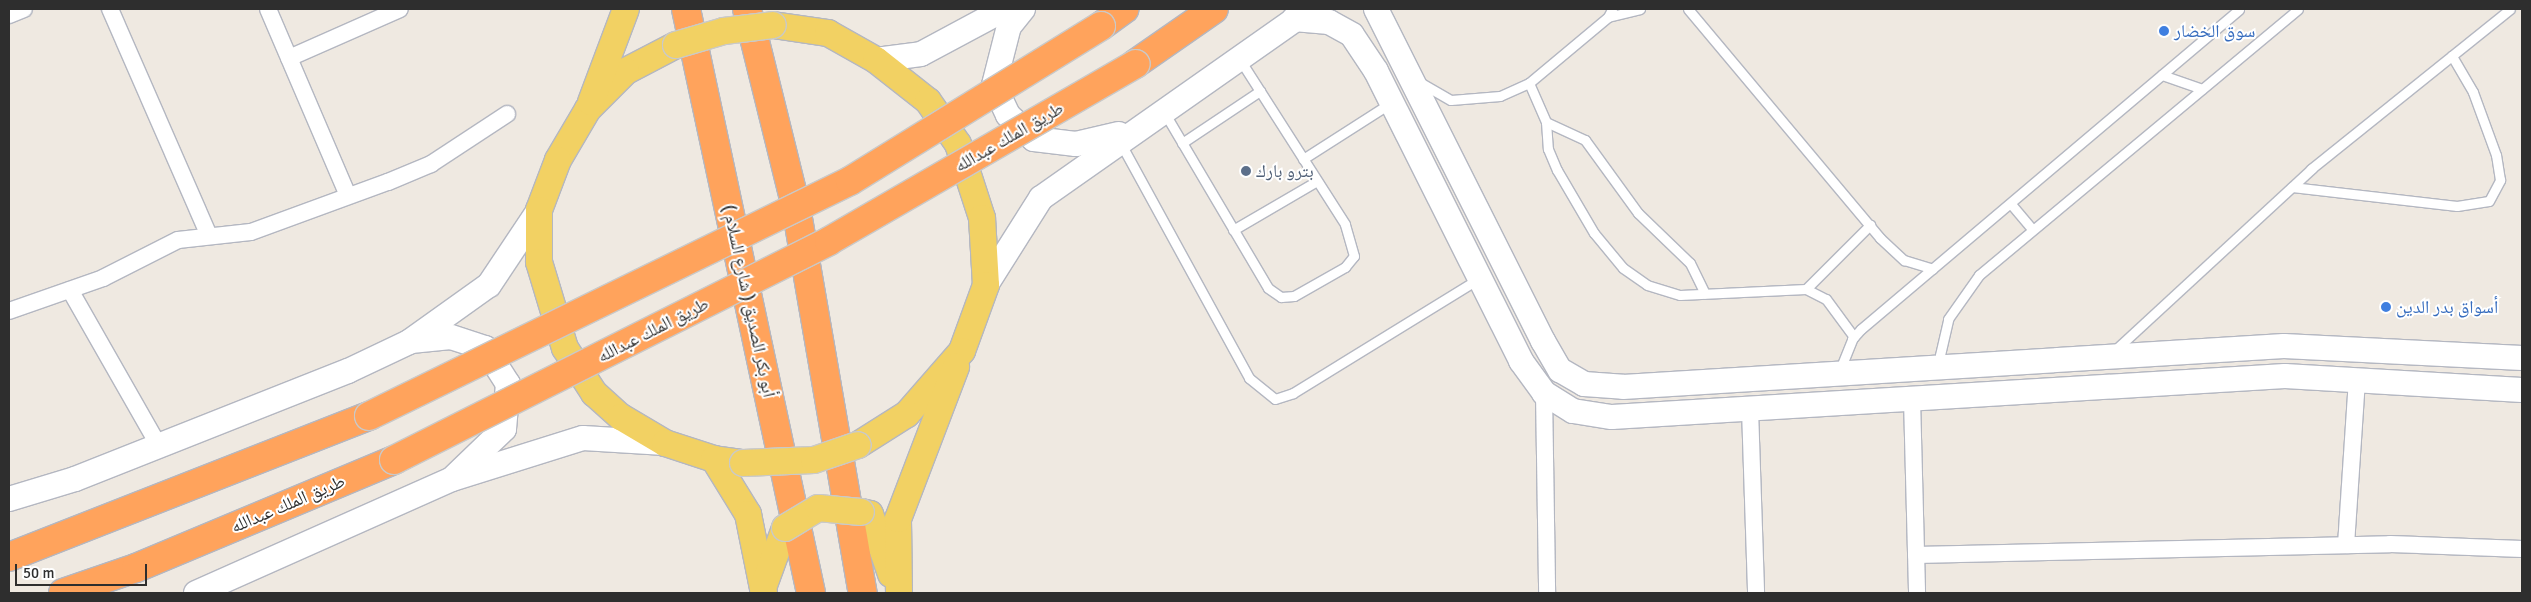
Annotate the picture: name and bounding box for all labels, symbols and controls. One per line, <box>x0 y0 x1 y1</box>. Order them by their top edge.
place label: سوق الخضار <box>2174 20 2255 42</box>
marker: سوق الخضار <box>2158 25 2170 37</box>
street label: طريق الملك عبدالله <box>951 97 1067 177</box>
place label: بترو بارك <box>1256 160 1314 182</box>
marker: بترو بارك <box>1240 165 1252 177</box>
street label: ( شارع السلام ) أبو بكر الصديق <box>718 203 780 399</box>
street label: طريق الملك عبدالله <box>594 293 712 367</box>
place label: أسواق بدر الدين <box>2396 296 2498 318</box>
marker: أسواق بدر الدين <box>2380 301 2392 313</box>
street label: طريق الملك عبدالله <box>228 470 348 538</box>
scale bar <box>18 554 150 586</box>
text: 50 m <box>23 564 54 582</box>

